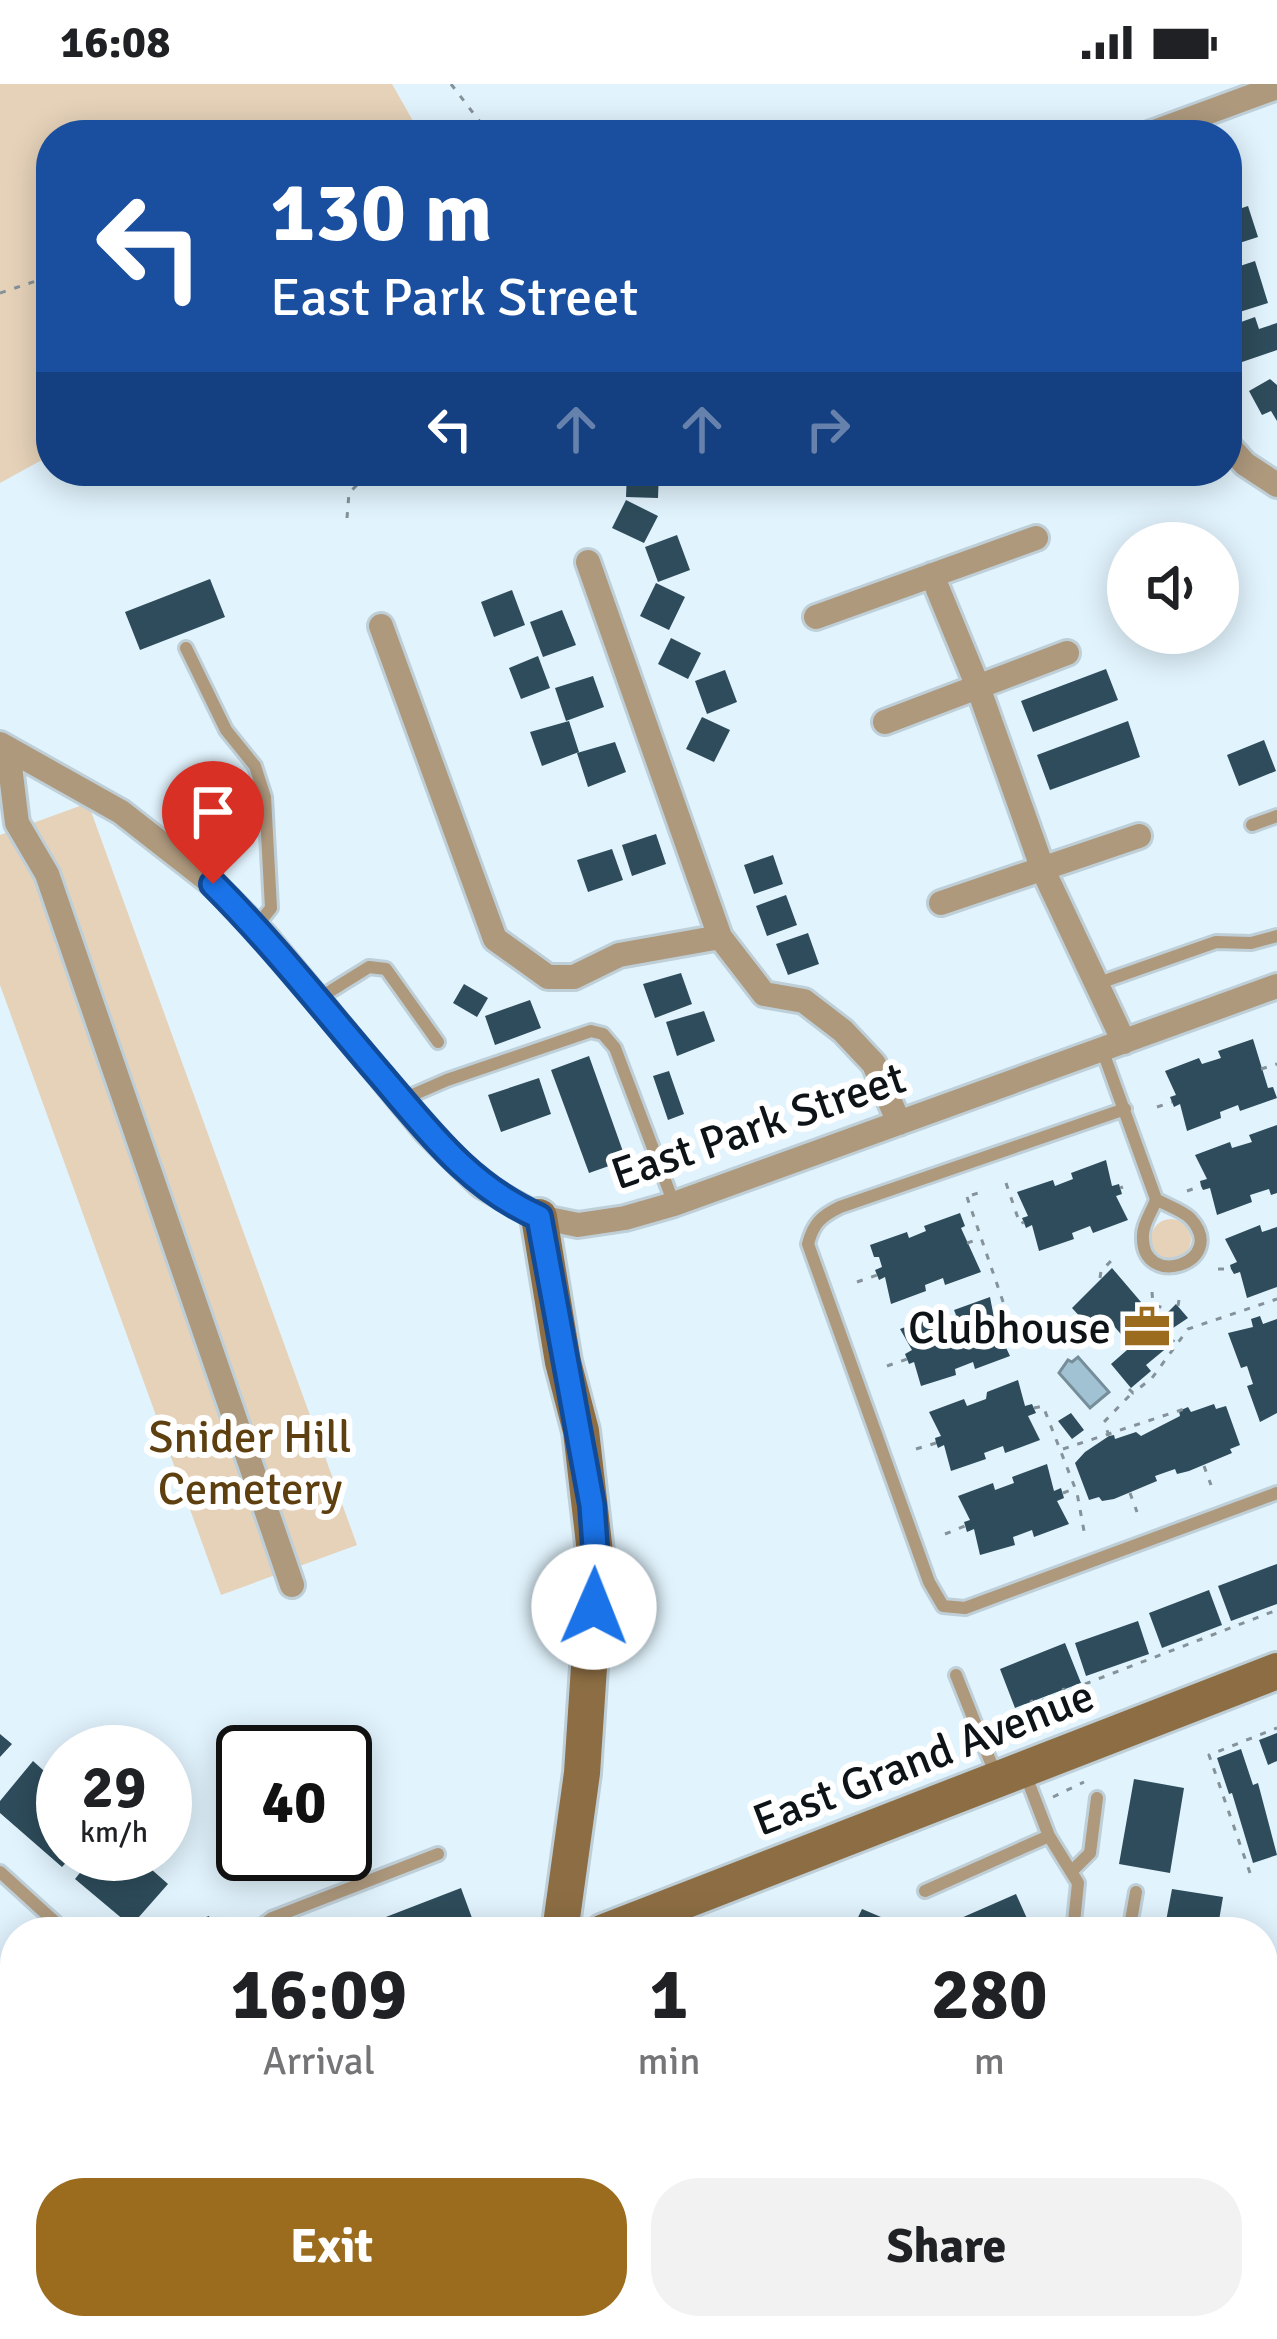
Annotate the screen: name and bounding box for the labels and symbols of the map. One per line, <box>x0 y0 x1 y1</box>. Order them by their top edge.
pin <box>162 761 264 884</box>
street label: East Park Street <box>604 1050 913 1202</box>
place label: Clubhouse <box>908 1301 1111 1356</box>
office icon: Clubhouse <box>1122 1302 1172 1352</box>
park label: Snider Hill Cemetery <box>148 1410 352 1517</box>
position arrow <box>531 1544 657 1670</box>
street label: East Grand Avenue <box>745 1668 1102 1849</box>
speed limit sign: 40 <box>216 1725 372 1881</box>

